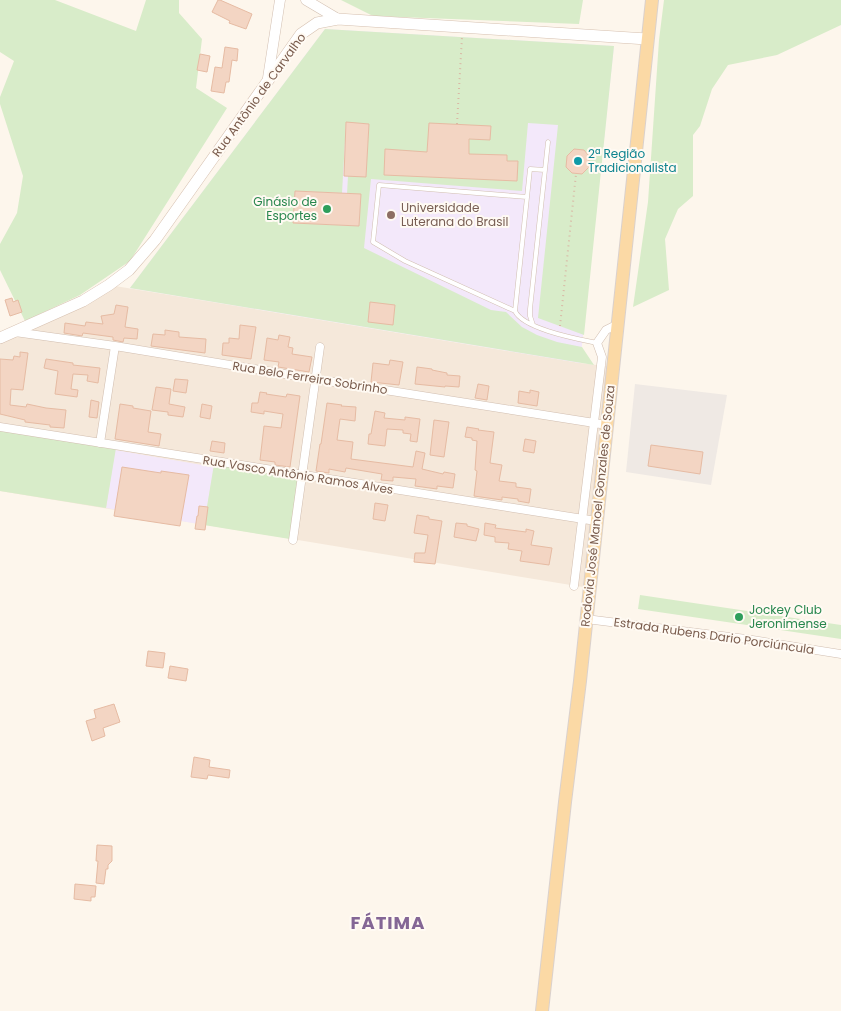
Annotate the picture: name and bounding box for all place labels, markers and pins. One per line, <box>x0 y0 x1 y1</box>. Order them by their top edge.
place label: 2ª Região Tradicionalista <box>588 145 677 176</box>
marker: 2ª Região Tradicionalista <box>572 155 584 167</box>
place label: Ginásio de Esportes <box>253 193 317 224</box>
place label: Universidade Luterana do Brasil <box>401 199 508 230</box>
marker: Ginásio de Esportes <box>321 203 333 215</box>
marker: Universidade Luterana do Brasil <box>385 209 397 221</box>
place label: Jockey Club Jeronimense <box>749 601 827 632</box>
marker: Jockey Club Jeronimense <box>733 611 745 623</box>

